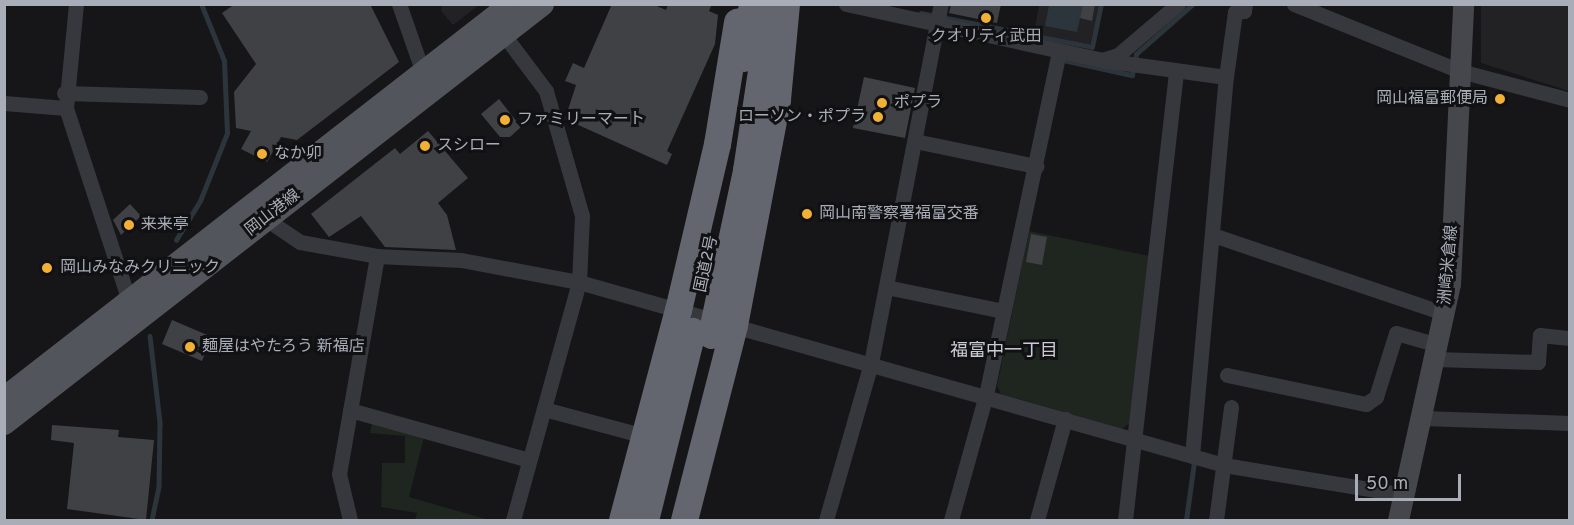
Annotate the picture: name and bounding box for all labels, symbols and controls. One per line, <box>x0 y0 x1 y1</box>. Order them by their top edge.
marker: クオリティ武田 <box>979 11 993 25</box>
place label: クオリティ武田 <box>930 27 1042 47</box>
place label: 岡山福富郵便局 <box>1376 89 1488 109</box>
marker: 岡山福富郵便局 <box>1493 92 1507 106</box>
place label: ポプラ <box>894 93 942 113</box>
marker: ポプラ <box>875 96 889 110</box>
place label: ローソン・ポプラ <box>738 107 866 127</box>
place label: ファミリーマート <box>517 110 645 130</box>
marker: ローソン・ポプラ <box>871 110 885 124</box>
marker: ファミリーマート <box>498 113 512 127</box>
place label: スシロー <box>437 136 501 156</box>
marker: スシロー <box>418 139 432 153</box>
place label: なか卯 <box>274 144 322 164</box>
marker: なか卯 <box>255 147 269 161</box>
street label: 岡山港線 <box>242 186 304 240</box>
place label: 岡山南警察署福富交番 <box>819 204 979 224</box>
marker: 岡山南警察署福富交番 <box>800 207 814 221</box>
place label: 来来亭 <box>141 215 189 235</box>
marker: 来来亭 <box>122 218 136 232</box>
street label: 洲崎米倉線 <box>1436 224 1462 306</box>
street label: 国道2号 <box>692 234 722 294</box>
place label: 岡山みなみクリニック <box>60 258 220 278</box>
marker: 岡山みなみクリニック <box>38 259 56 277</box>
place label: 麺屋はやたろう 新福店 <box>202 337 366 357</box>
marker: 麺屋はやたろう 新福店 <box>183 340 197 354</box>
district label: 福富中一丁目 <box>950 341 1058 363</box>
scale bar <box>1358 462 1464 500</box>
text: 50 m <box>1366 473 1408 496</box>

